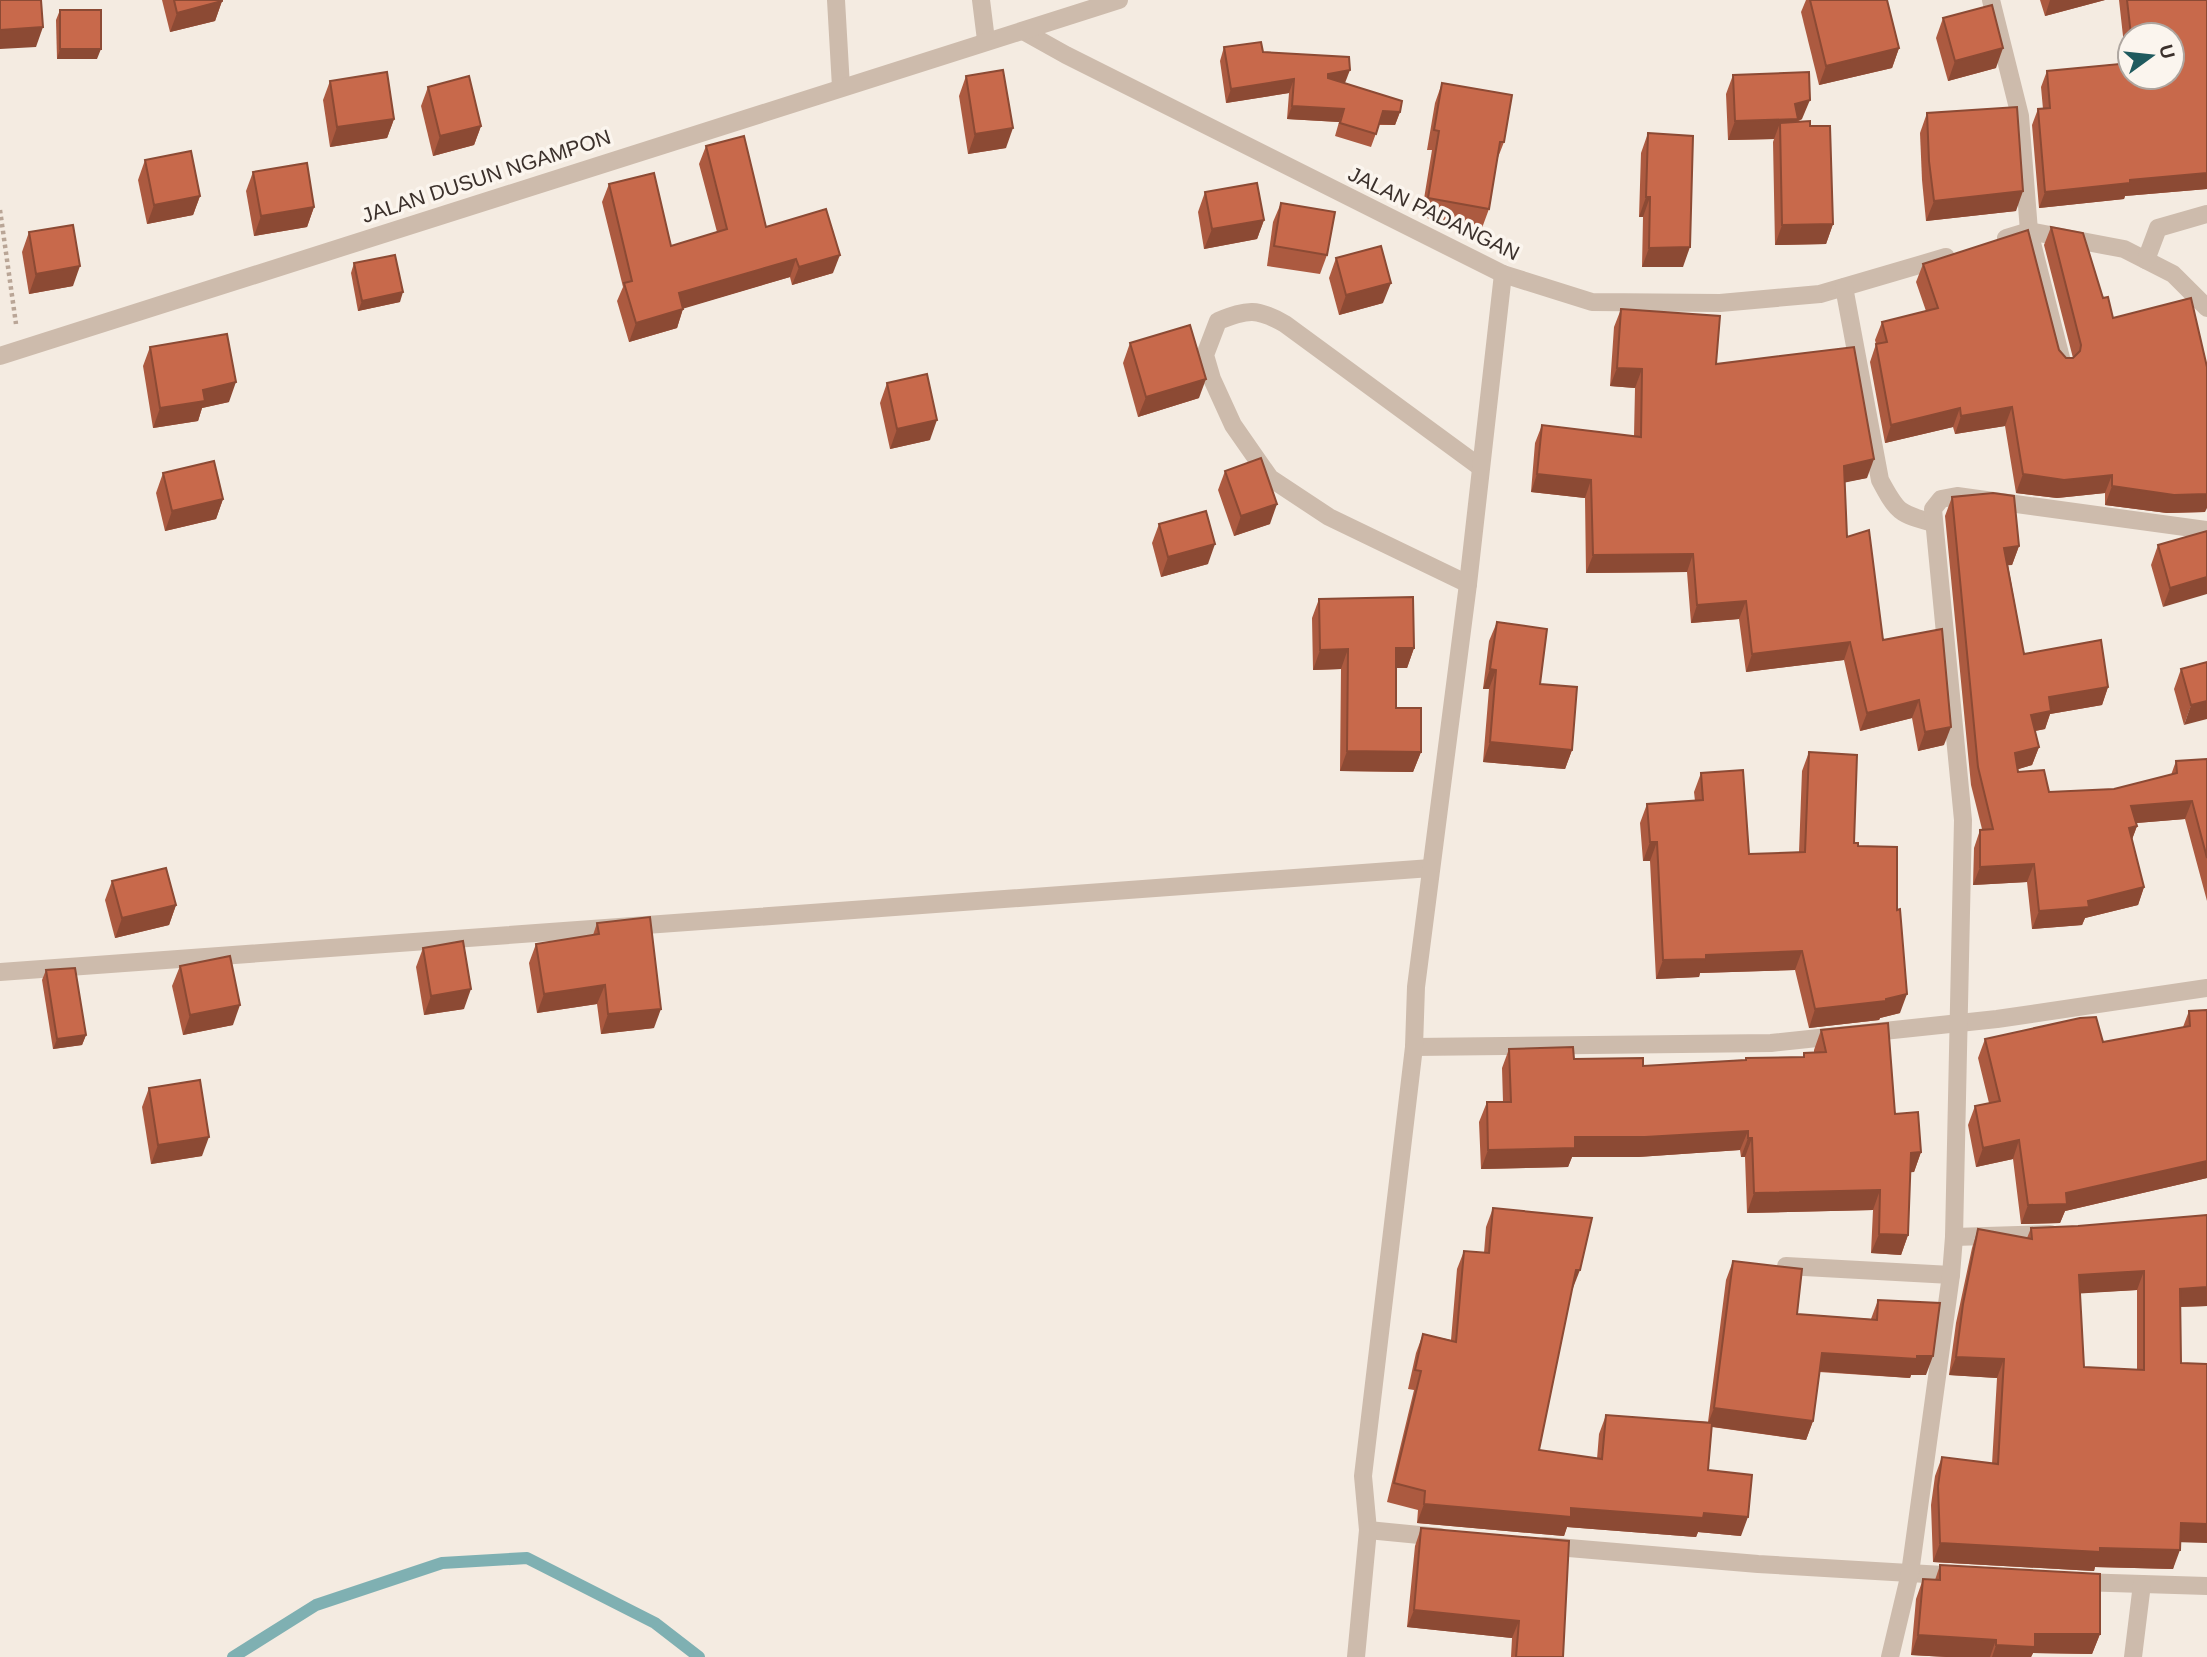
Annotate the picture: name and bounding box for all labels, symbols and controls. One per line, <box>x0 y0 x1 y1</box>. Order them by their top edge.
north arrow <box>2116 21 2186 91</box>
text: U <box>2155 42 2179 61</box>
street label: JALAN DUSUN NGAMPON <box>359 125 613 227</box>
street label: JALAN PADANGAN <box>1345 162 1523 264</box>

